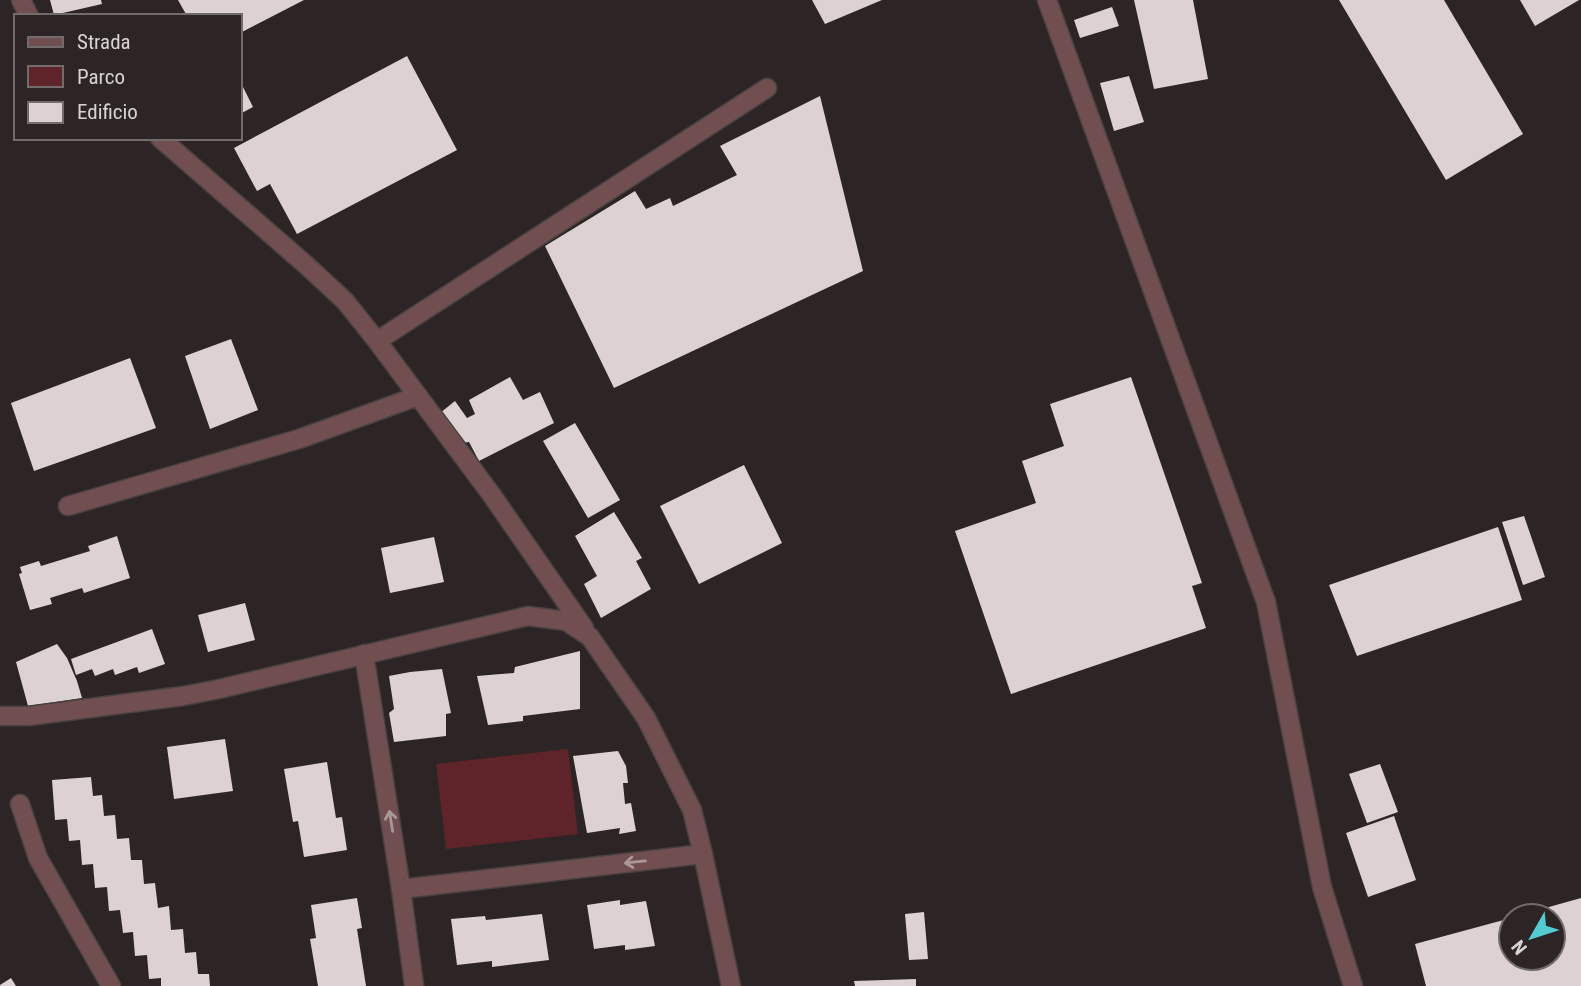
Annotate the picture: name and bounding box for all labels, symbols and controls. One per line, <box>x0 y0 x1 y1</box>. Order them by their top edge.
legend <box>14 14 242 140</box>
text: Strada <box>77 30 131 54</box>
text: Parco <box>77 65 125 89</box>
text: Edificio <box>77 100 138 124</box>
one-way arrow <box>384 810 397 833</box>
one-way arrow <box>624 856 647 869</box>
north arrow <box>1497 902 1567 972</box>
text: N <box>1507 936 1532 959</box>

